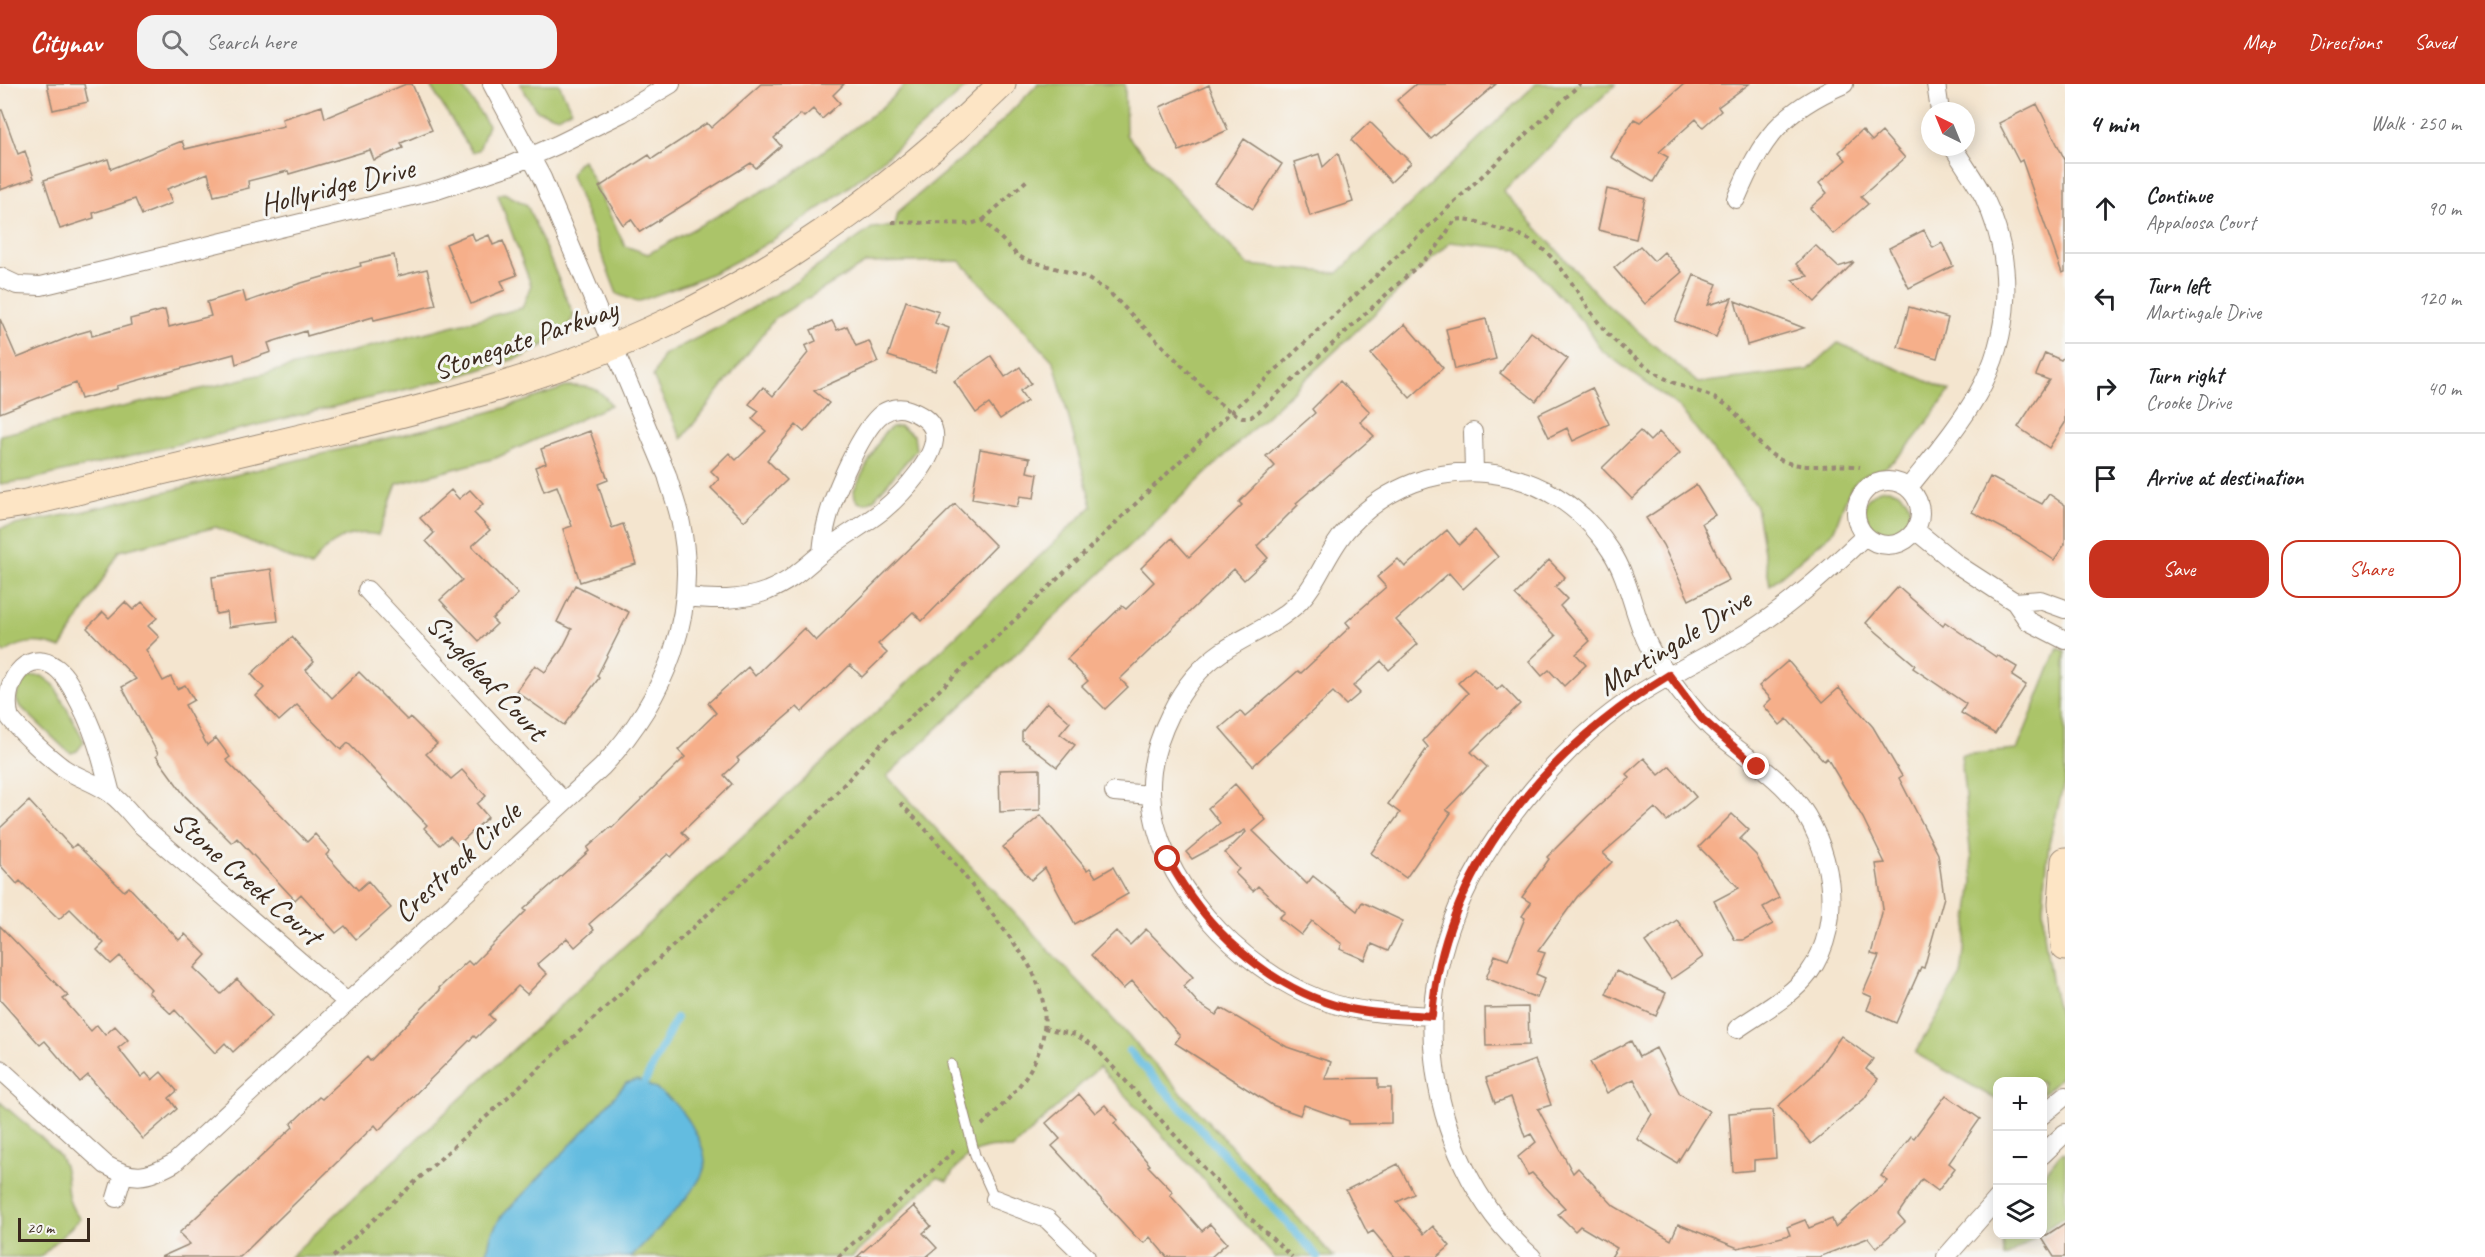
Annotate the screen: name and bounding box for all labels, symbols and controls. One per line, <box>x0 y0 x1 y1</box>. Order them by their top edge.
search box <box>137 15 557 69</box>
text: Citynav <box>30 25 101 60</box>
icon: search <box>158 26 191 59</box>
text: Search here <box>206 28 296 56</box>
text: Map <box>2243 29 2275 55</box>
text: Directions <box>2308 29 2381 55</box>
text: Saved <box>2414 29 2455 55</box>
north arrow <box>1921 102 1975 156</box>
text: 4 min <box>2089 107 2139 140</box>
text: Walk · 250 m <box>2371 111 2461 136</box>
street label: Hollyridge Drive <box>256 148 420 223</box>
text: Continue <box>2146 182 2212 210</box>
icon: ahead <box>2089 192 2122 225</box>
text: 90 m <box>2427 196 2461 221</box>
text: Appaloosa Court <box>2146 210 2256 235</box>
text: Turn left <box>2146 272 2210 300</box>
icon: left <box>2089 282 2122 315</box>
text: 120 m <box>2418 286 2461 311</box>
street label: Stonegate Parkway <box>428 289 624 388</box>
text: Martingale Drive <box>2146 300 2261 325</box>
text: Turn right <box>2146 362 2223 390</box>
icon: right <box>2089 372 2122 405</box>
text: 40 m <box>2427 376 2461 401</box>
text: Crooke Drive <box>2146 390 2231 415</box>
icon: arrive <box>2089 462 2122 495</box>
text: Arrive at destination <box>2146 464 2303 492</box>
button: Save <box>2089 540 2269 598</box>
button: Share <box>2281 540 2461 598</box>
street label: Martingale Drive <box>1591 579 1759 704</box>
street label: Singleleaf Court <box>418 605 558 751</box>
route end <box>1743 753 1769 779</box>
street label: Crestrock Circle <box>385 792 530 931</box>
street label: Stone Creek Court <box>164 803 333 956</box>
route start <box>1154 845 1180 871</box>
map controls <box>1993 1077 2047 1239</box>
button: + <box>1993 1077 2047 1131</box>
button: − <box>1993 1131 2047 1185</box>
button: layers <box>1993 1185 2047 1239</box>
scale bar <box>18 1215 90 1242</box>
text: 20 m <box>27 1218 54 1238</box>

